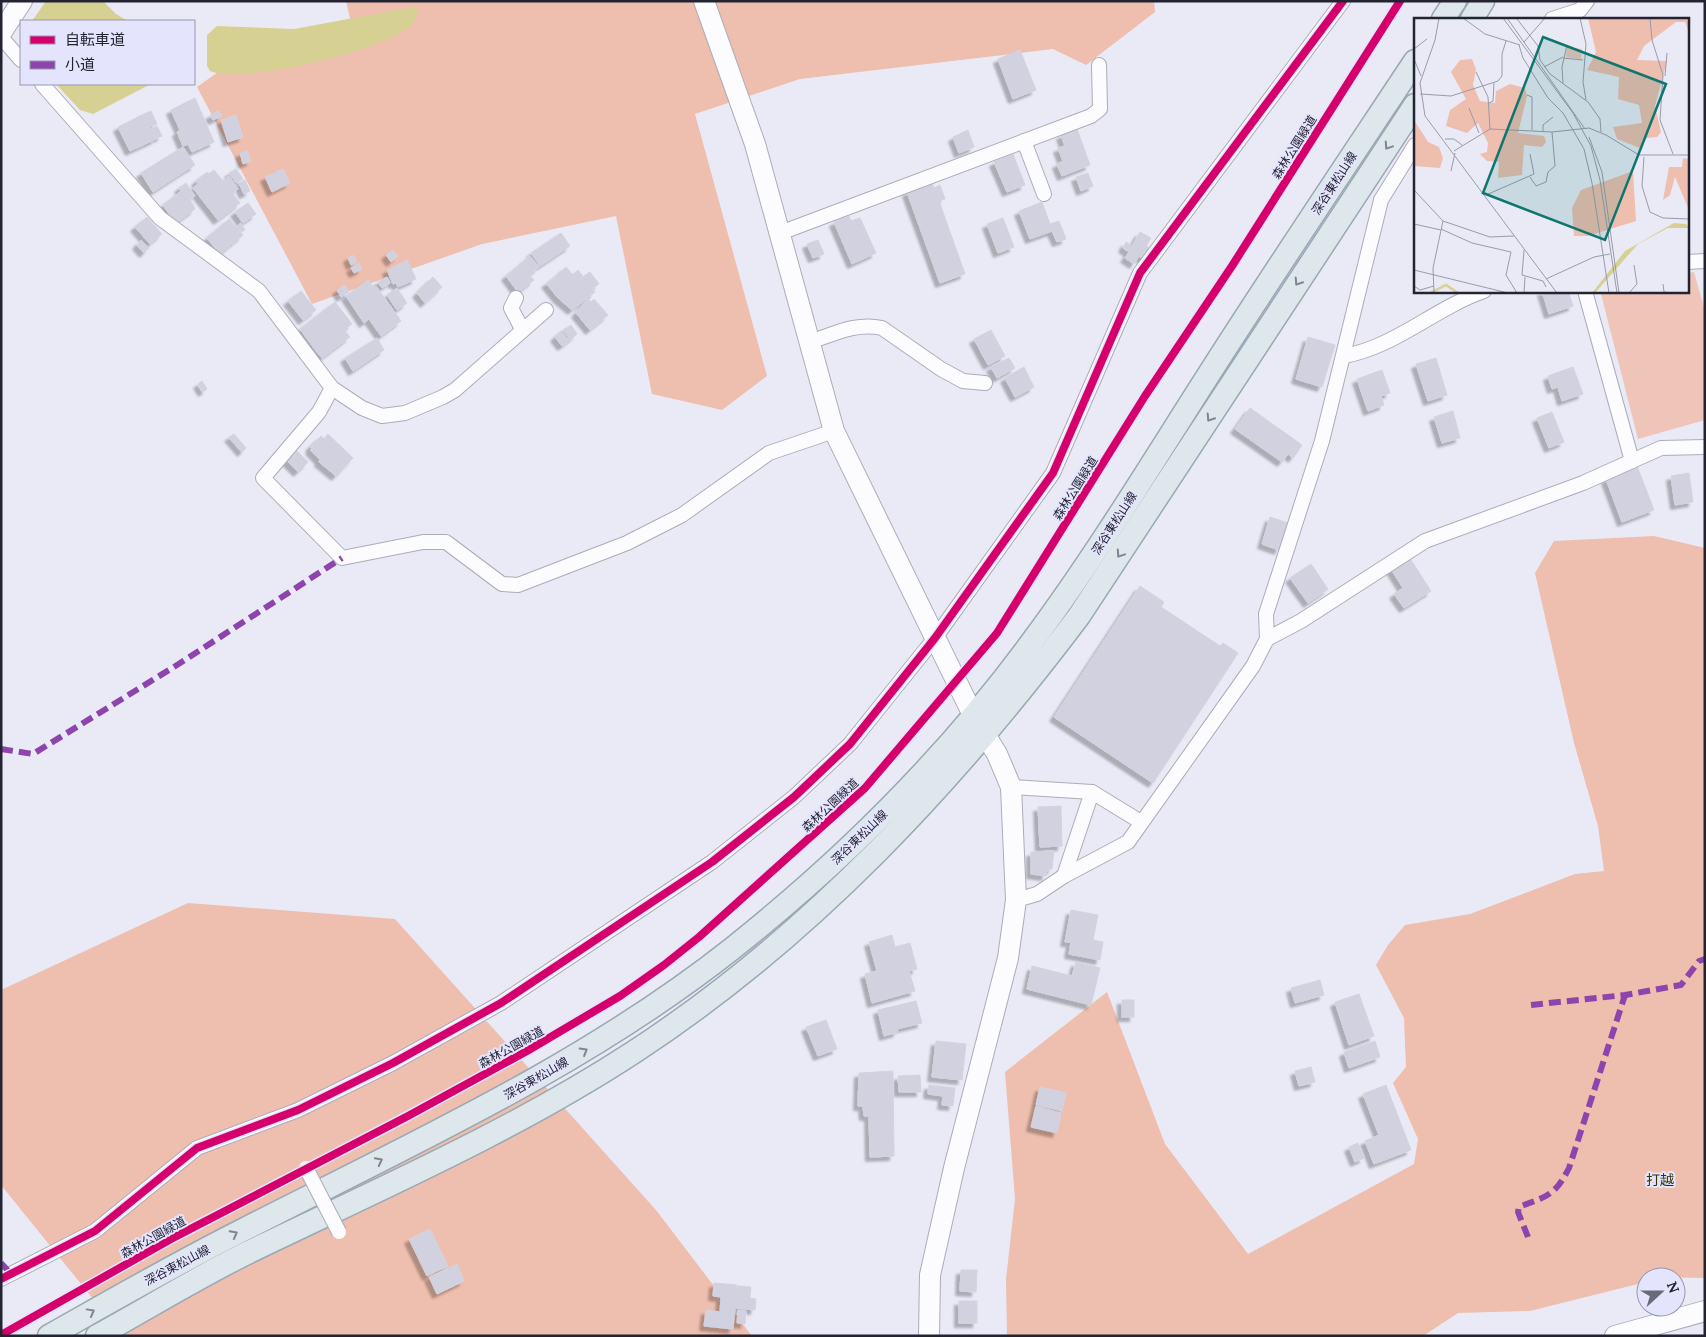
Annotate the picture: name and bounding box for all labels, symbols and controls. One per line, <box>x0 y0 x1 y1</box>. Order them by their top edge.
inset map <box>1414 18 1688 292</box>
legend <box>20 20 195 85</box>
text: 自転車道 <box>65 30 125 49</box>
text: 小道 <box>65 55 95 74</box>
street label: 森林公園緑道 <box>1269 112 1319 182</box>
one-way arrow <box>1385 140 1394 150</box>
street label: 深谷東松山線 <box>1308 149 1360 217</box>
one-way arrow <box>1295 276 1305 285</box>
one-way arrow <box>1207 412 1216 422</box>
street label: 森林公園緑道 <box>1050 453 1100 523</box>
street label: 深谷東松山線 <box>1088 489 1140 557</box>
one-way arrow <box>1117 548 1127 557</box>
street label: 森林公園緑道 <box>799 775 861 835</box>
street label: 深谷東松山線 <box>828 807 890 867</box>
street label: 森林公園緑道 <box>476 1023 546 1071</box>
one-way arrow <box>578 1047 587 1057</box>
street label: 深谷東松山線 <box>501 1054 571 1102</box>
one-way arrow <box>374 1157 383 1167</box>
district label: 打越 <box>1646 1171 1674 1189</box>
street label: 森林公園緑道 <box>118 1213 188 1261</box>
one-way arrow <box>229 1231 238 1241</box>
street label: 深谷東松山線 <box>142 1241 212 1289</box>
north arrow <box>1636 1267 1686 1317</box>
text: N <box>1663 1279 1684 1296</box>
one-way arrow <box>86 1308 95 1318</box>

